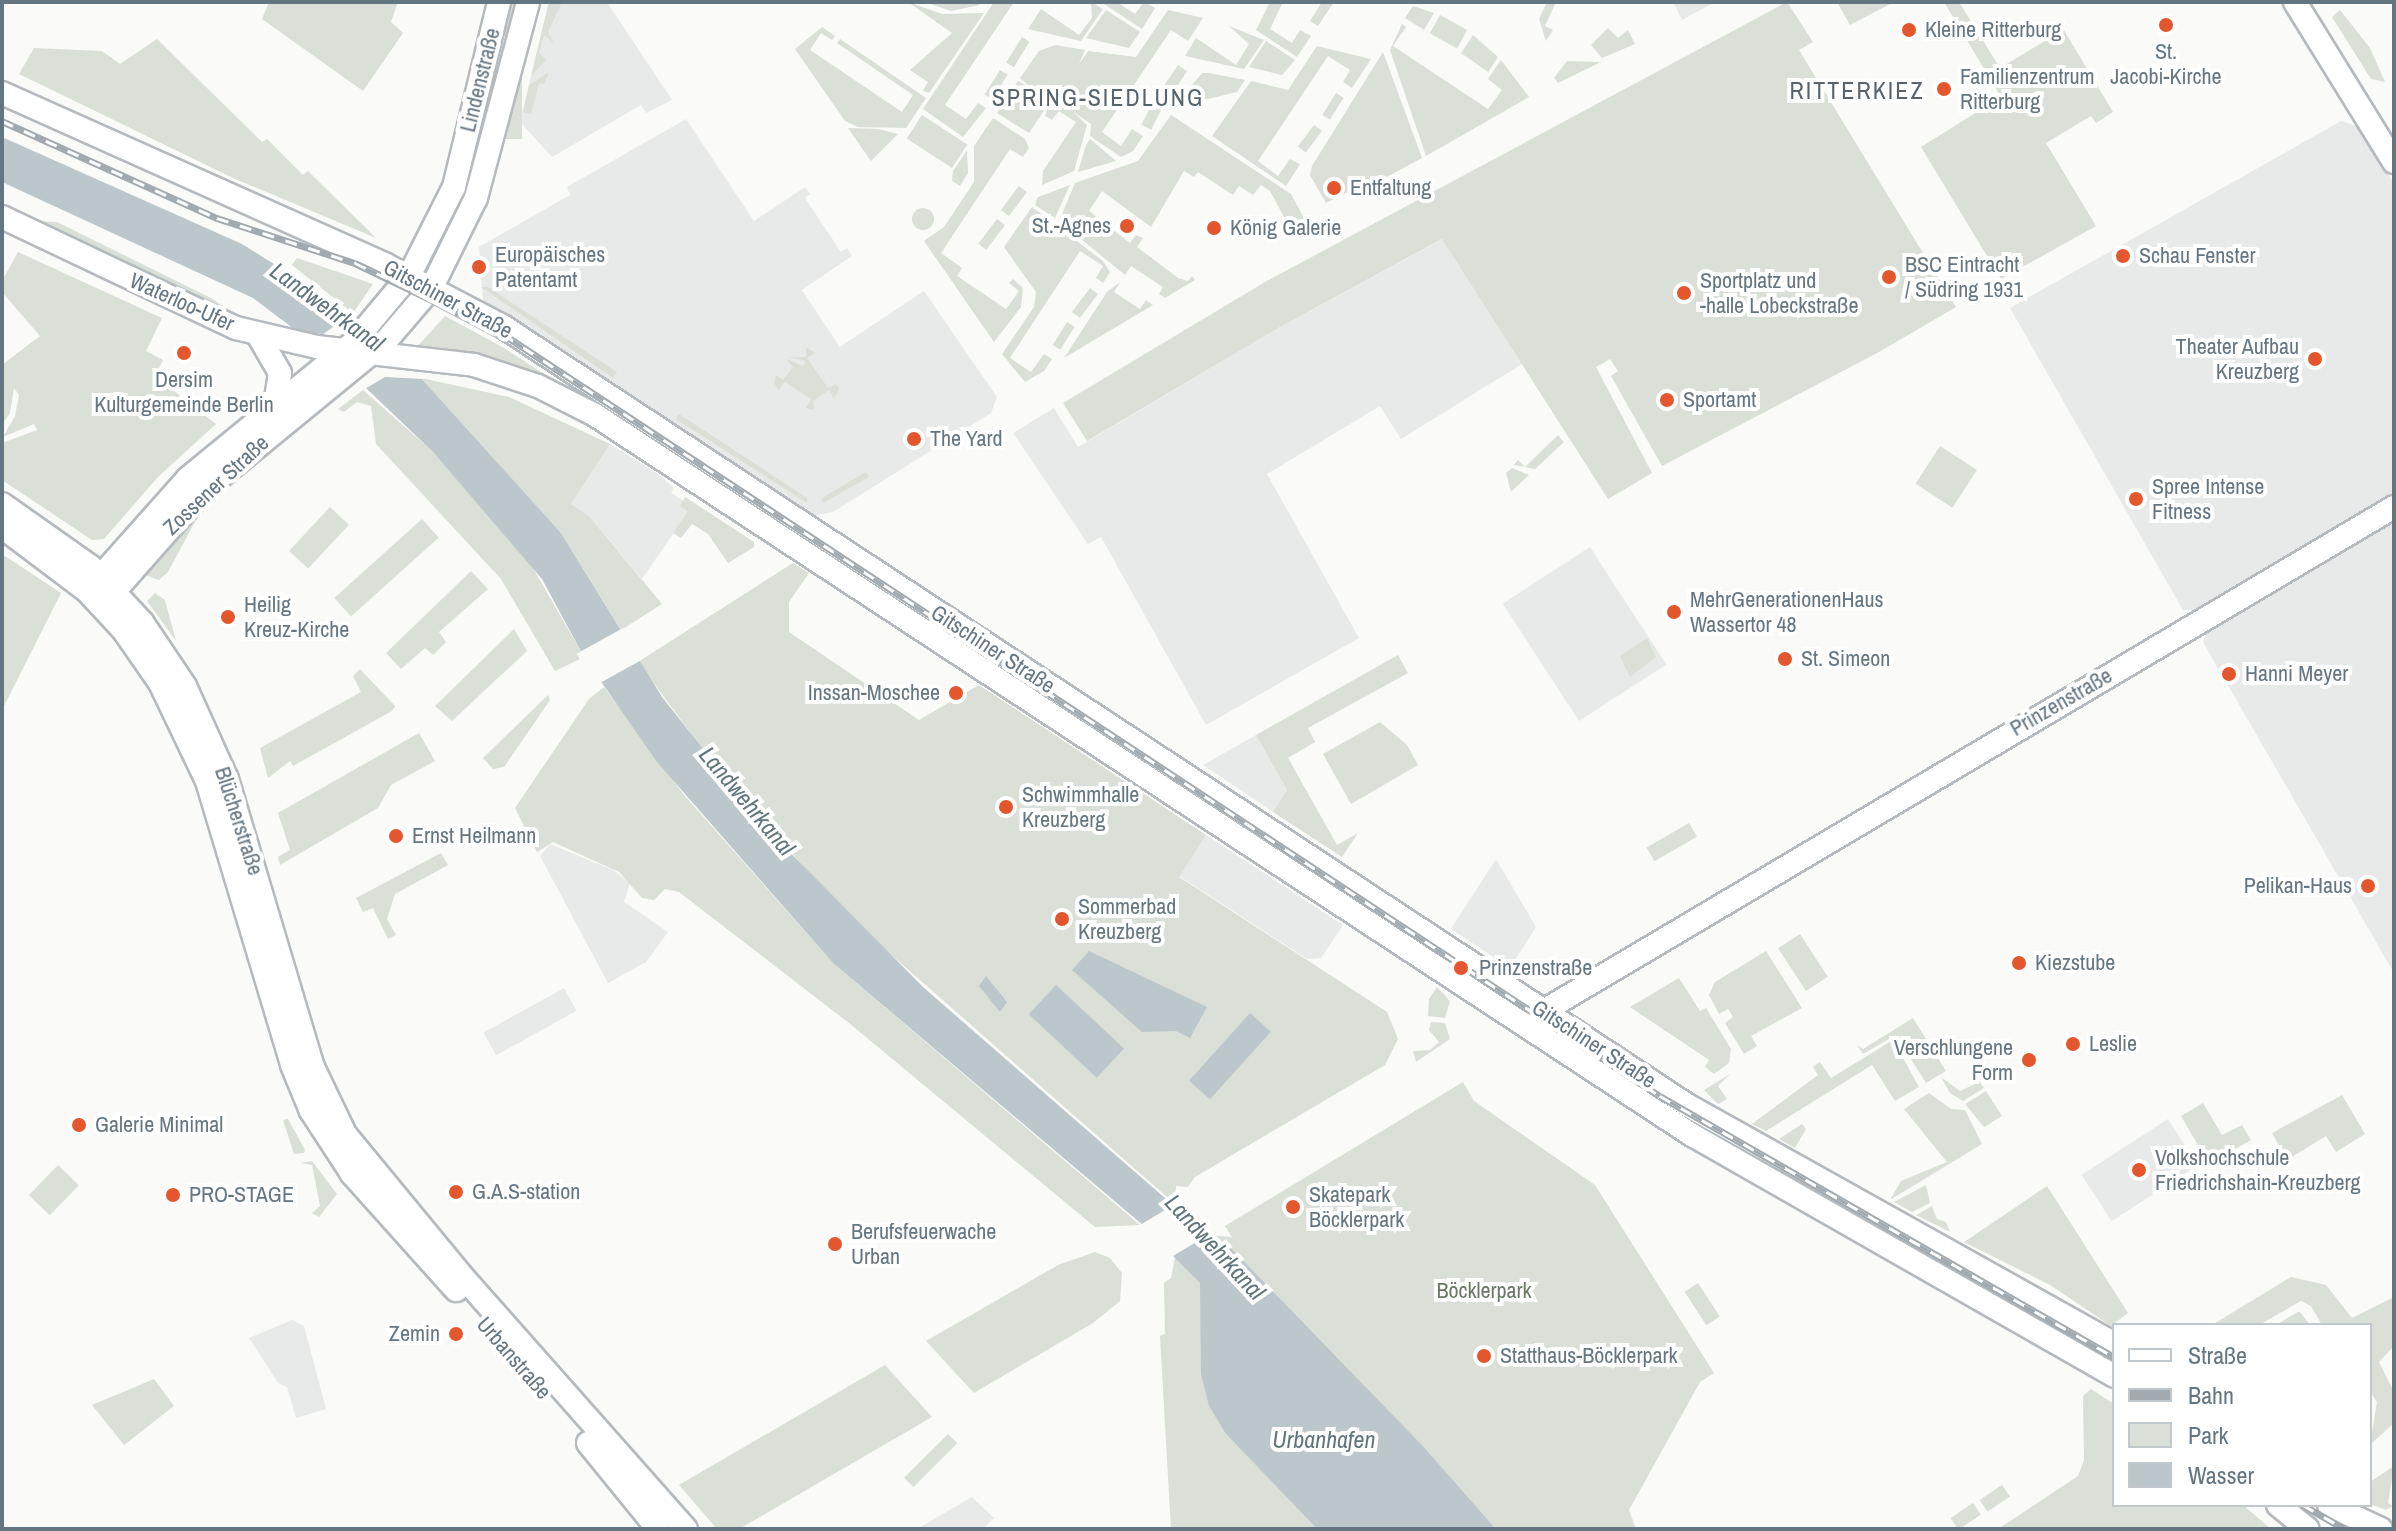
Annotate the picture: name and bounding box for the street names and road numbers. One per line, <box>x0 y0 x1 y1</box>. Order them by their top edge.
street label: Lindenstraße <box>454 25 506 135</box>
street label: Gitschiner Straße <box>379 254 517 344</box>
street label: Waterloo-Ufer <box>126 267 238 337</box>
street label: Zossener Straße <box>158 430 274 540</box>
street label: Gitschiner Straße <box>926 599 1060 699</box>
street label: Prinzenstraße <box>2005 662 2117 742</box>
street label: Blücherstraße <box>209 764 269 878</box>
street label: Gitschiner Straße <box>1527 994 1661 1094</box>
street label: Urbanstraße <box>471 1312 557 1404</box>

